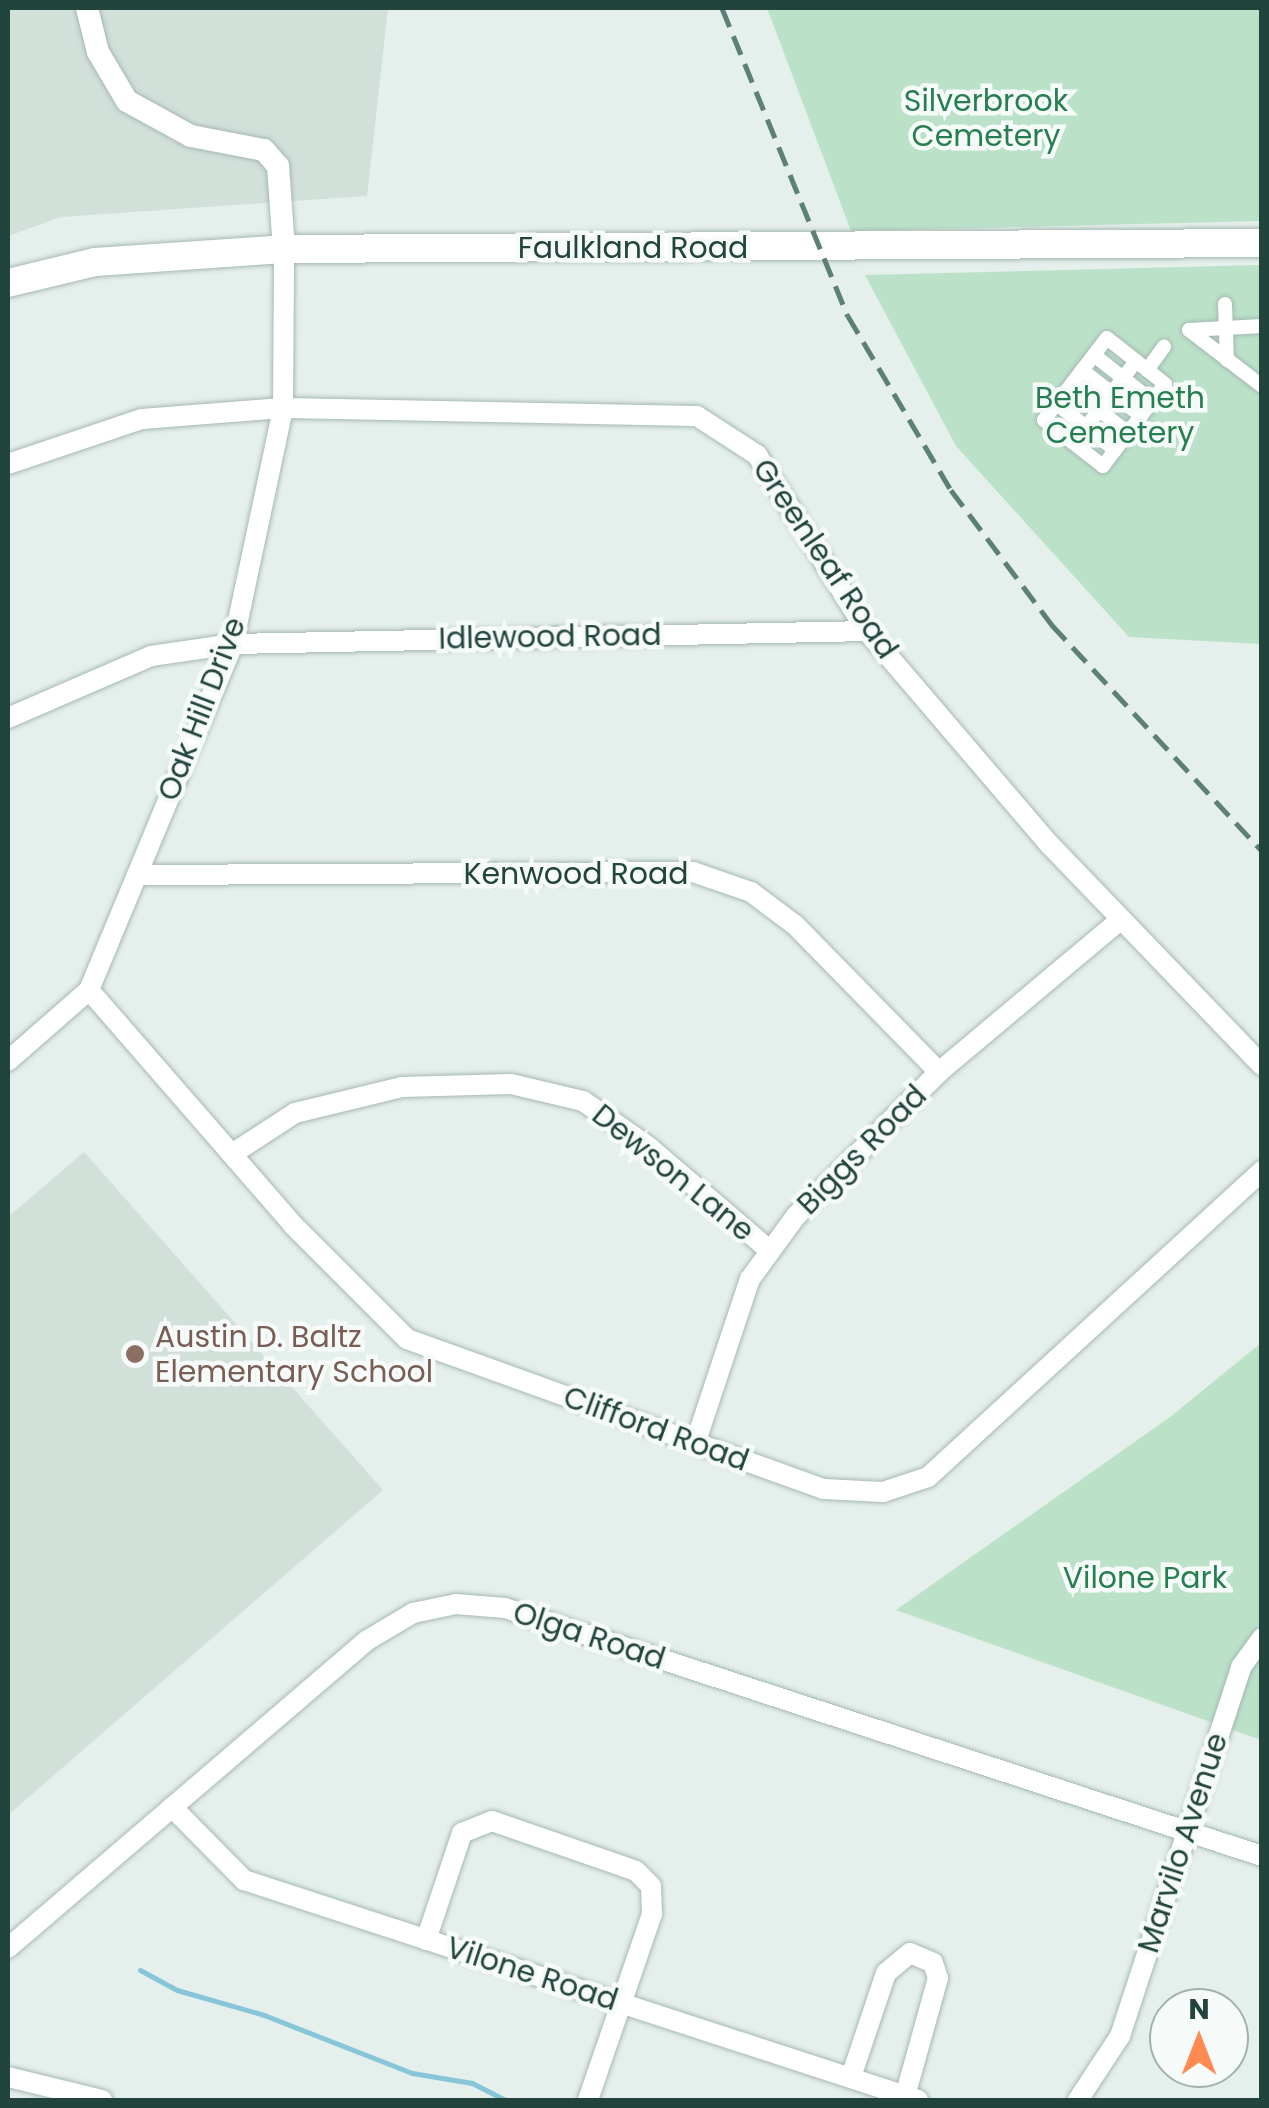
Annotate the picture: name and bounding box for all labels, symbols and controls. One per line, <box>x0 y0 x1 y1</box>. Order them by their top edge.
park label: Silverbrook Cemetery <box>904 83 1068 154</box>
street label: Faulkland Road <box>518 230 748 266</box>
park label: Beth Emeth Cemetery <box>1035 380 1205 450</box>
street label: Greenleaf Road <box>745 452 905 666</box>
street label: Oak Hill Drive <box>151 612 253 806</box>
street label: Idlewood Road <box>438 617 662 657</box>
street label: Kenwood Road <box>463 856 689 892</box>
street label: Biggs Road <box>790 1078 934 1222</box>
street label: Dewson Lane <box>585 1097 761 1249</box>
place label: Austin D. Baltz Elementary School <box>155 1319 433 1390</box>
marker: Austin D. Baltz Elementary School <box>124 1343 146 1365</box>
street label: Clifford Road <box>559 1379 753 1479</box>
park label: Vilone Park <box>1063 1560 1227 1596</box>
street label: Olga Road <box>509 1595 669 1677</box>
street label: Marvilo Avenue <box>1131 1729 1235 1957</box>
street label: Vilone Road <box>442 1929 622 2019</box>
north arrow <box>1149 1988 1249 2088</box>
text: N <box>1188 1990 1210 2029</box>

